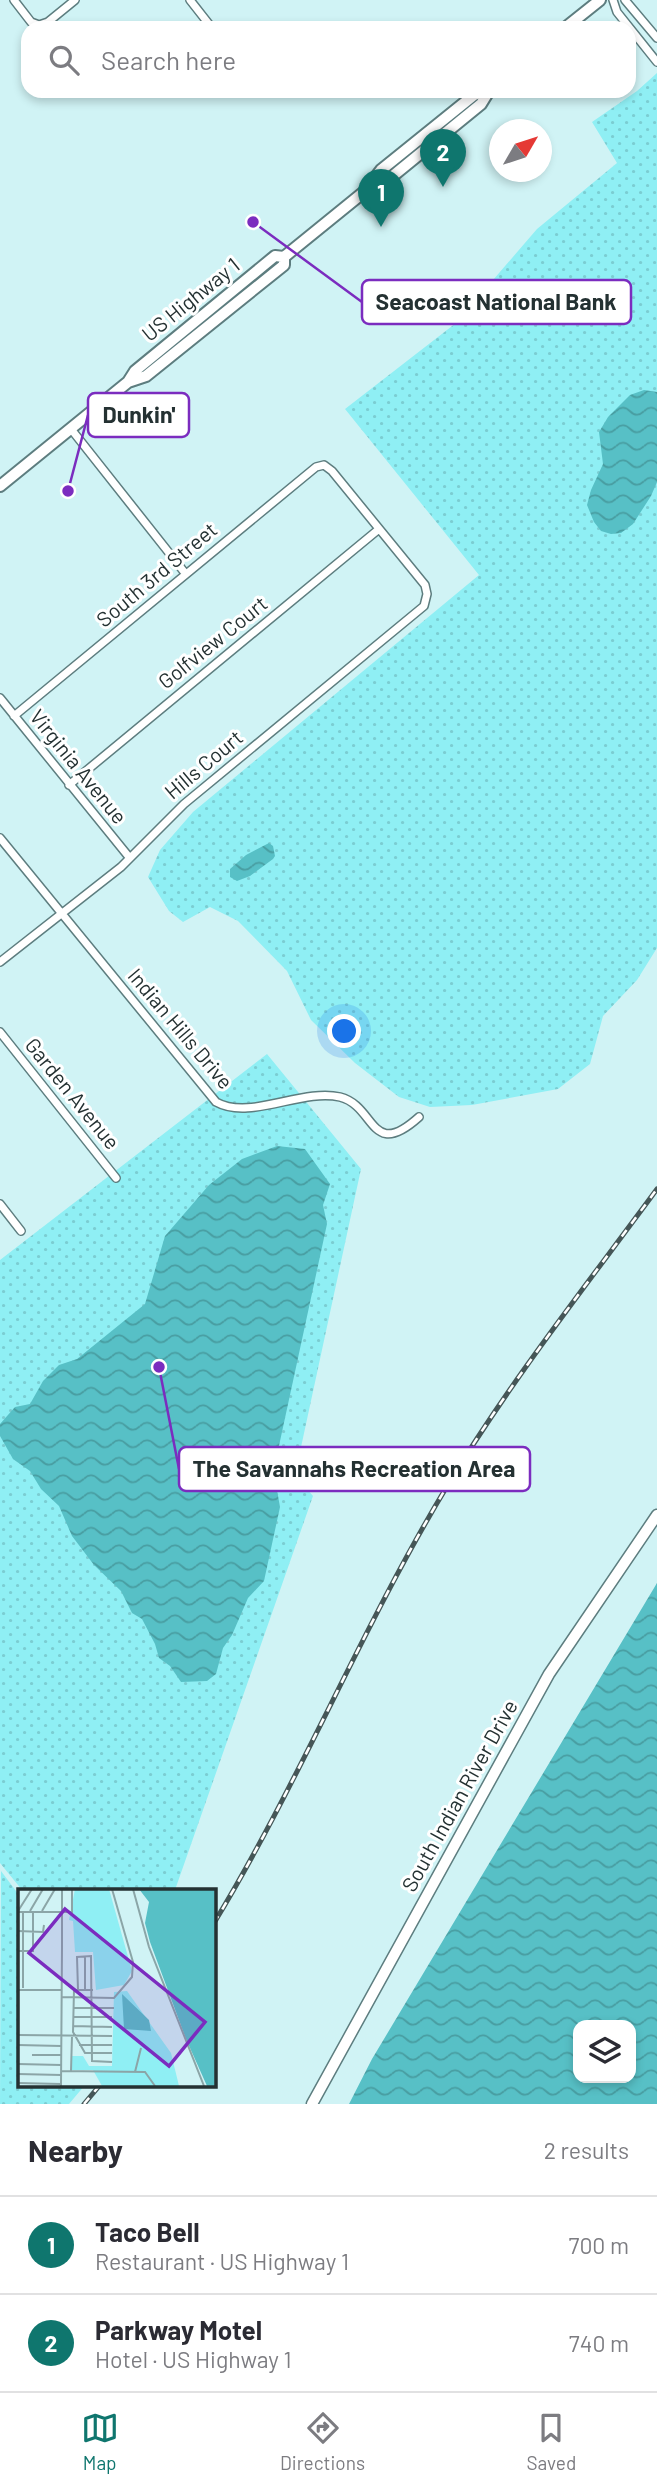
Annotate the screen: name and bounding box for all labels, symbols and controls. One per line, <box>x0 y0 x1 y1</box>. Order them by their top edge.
search box <box>21 21 636 98</box>
icon: search <box>45 41 83 79</box>
text: Search here <box>101 44 236 75</box>
north arrow <box>489 119 552 182</box>
pin: 2 <box>420 129 466 187</box>
pin: 1 <box>358 169 404 227</box>
street label: US Highway 1 <box>136 252 244 346</box>
callout: Seacoast National Bank <box>362 280 631 324</box>
text: Seacoast National Bank <box>376 287 617 315</box>
callout: Dunkin' <box>88 393 189 437</box>
text: Dunkin' <box>103 400 176 428</box>
street label: South 3rd Street <box>91 516 221 631</box>
street label: Golfview Court <box>152 590 272 693</box>
street label: Virginia Avenue <box>25 704 133 828</box>
street label: Hills Court <box>159 724 247 804</box>
street label: Indian Hills Drive <box>124 963 239 1093</box>
your location <box>327 1014 361 1048</box>
street label: Garden Avenue <box>21 1032 126 1154</box>
callout: The Savannahs Recreation Area <box>179 1447 530 1491</box>
text: The Savannahs Recreation Area <box>193 1454 515 1482</box>
street label: South Indian River Drive <box>396 1695 522 1896</box>
inset map <box>18 1889 215 2086</box>
map controls <box>573 2020 636 2083</box>
button: layers <box>573 2020 636 2083</box>
text: Nearby <box>28 2132 123 2168</box>
text: 2 results <box>544 2136 629 2164</box>
text: Taco Bell <box>95 2216 200 2247</box>
text: 1 <box>47 2231 55 2259</box>
text: 700 m <box>569 2231 629 2259</box>
text: Restaurant · US Highway 1 <box>95 2247 349 2275</box>
text: Parkway Motel <box>95 2314 262 2345</box>
text: 2 <box>45 2329 57 2357</box>
text: 740 m <box>569 2329 629 2357</box>
text: Hotel · US Highway 1 <box>95 2345 292 2373</box>
tab: Map <box>81 2409 119 2474</box>
tab: Directions <box>280 2409 365 2474</box>
tab: Saved <box>526 2409 576 2474</box>

